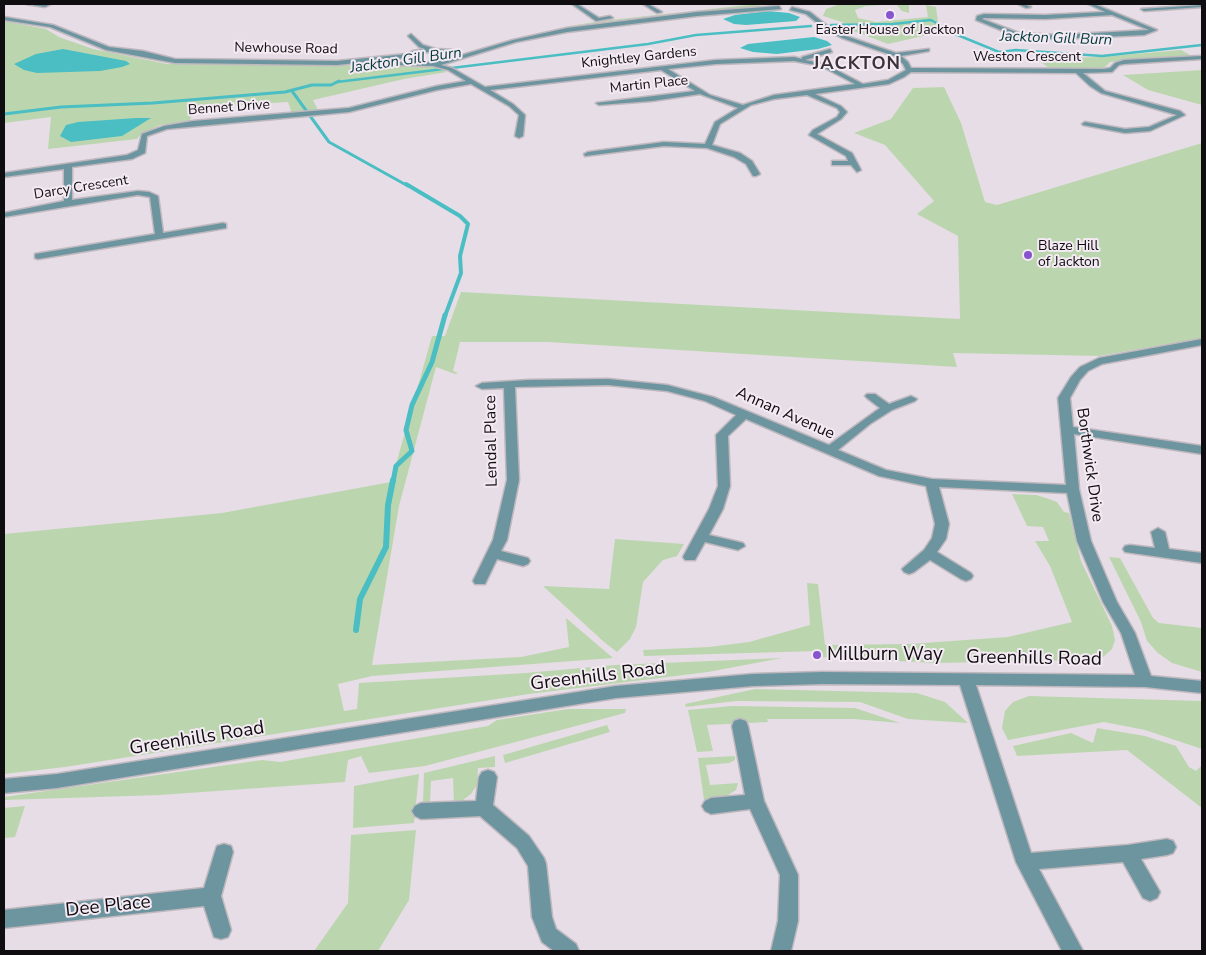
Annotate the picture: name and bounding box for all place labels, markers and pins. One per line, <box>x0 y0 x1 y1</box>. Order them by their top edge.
marker: Easter House of Jackton <box>884 9 896 21</box>
place label: Easter House of Jackton <box>816 23 964 39</box>
place label: Blaze Hill of Jackton <box>1038 239 1100 272</box>
marker: Blaze Hill of Jackton <box>1022 249 1034 261</box>
place label: Millburn Way <box>827 644 943 666</box>
marker: Millburn Way <box>811 649 823 661</box>

